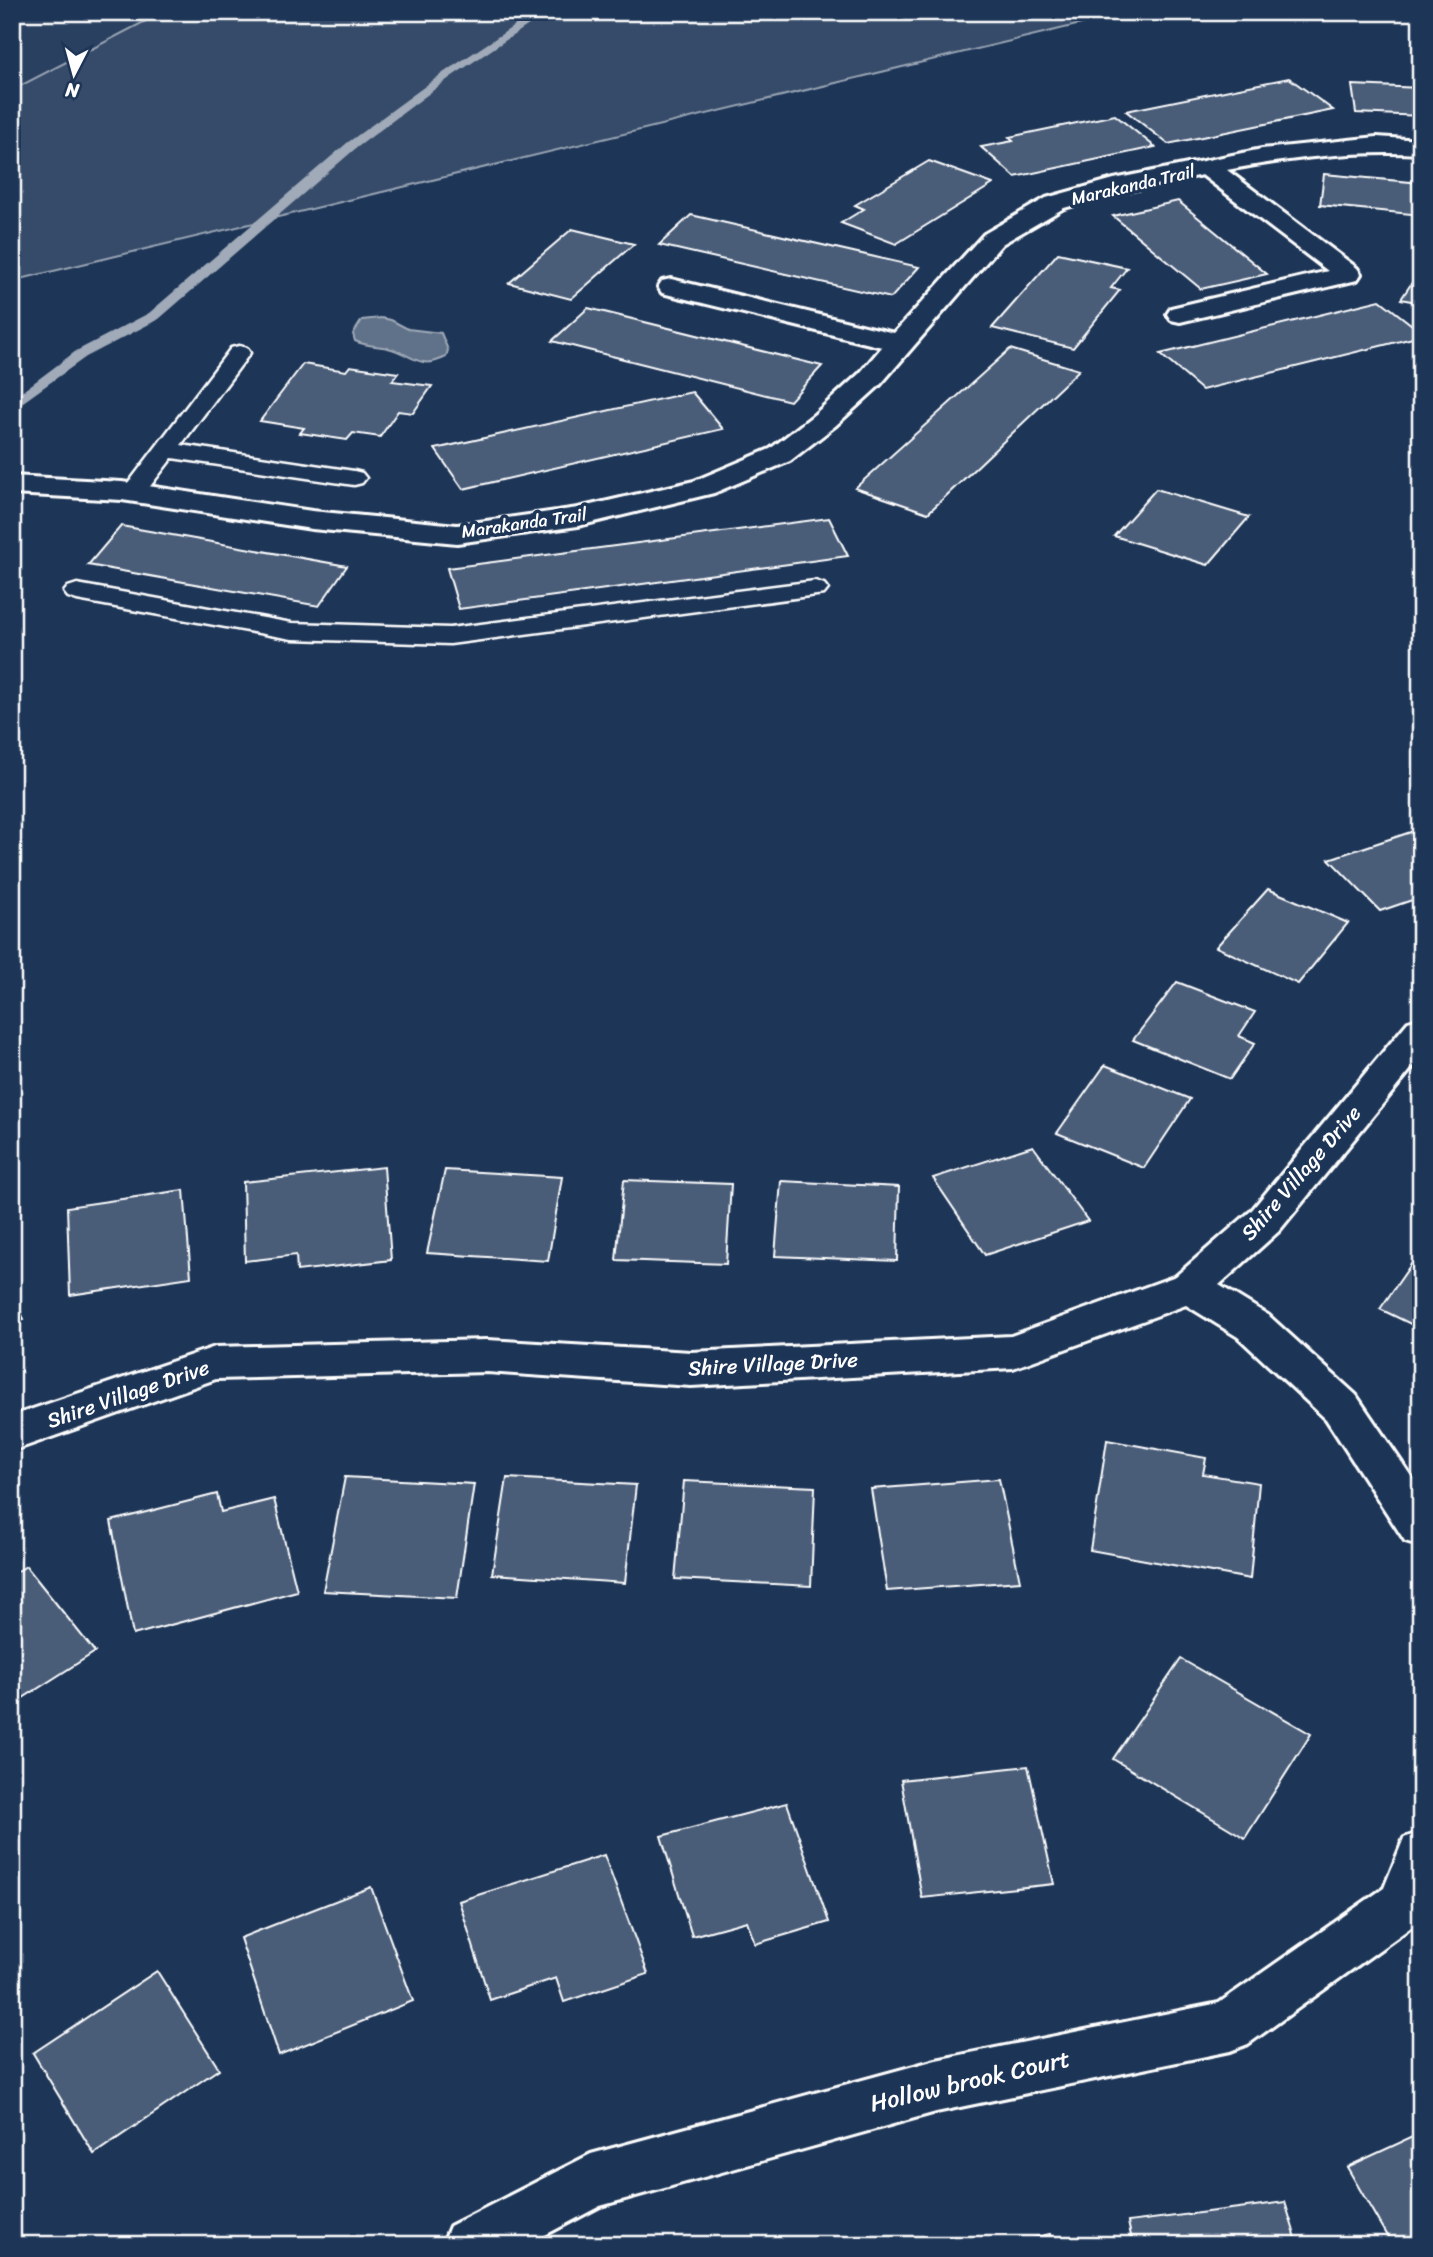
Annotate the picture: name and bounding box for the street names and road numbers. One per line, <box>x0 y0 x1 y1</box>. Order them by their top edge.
street label: Marakanda Trail <box>1068 155 1199 215</box>
street label: Marakanda Trail <box>459 498 590 548</box>
street label: Shire Village Drive <box>1231 1096 1371 1250</box>
street label: Shire Village Drive <box>687 1341 859 1387</box>
street label: Shire Village Drive <box>41 1348 215 1440</box>
street label: Hollow brook Court <box>866 2038 1074 2124</box>

